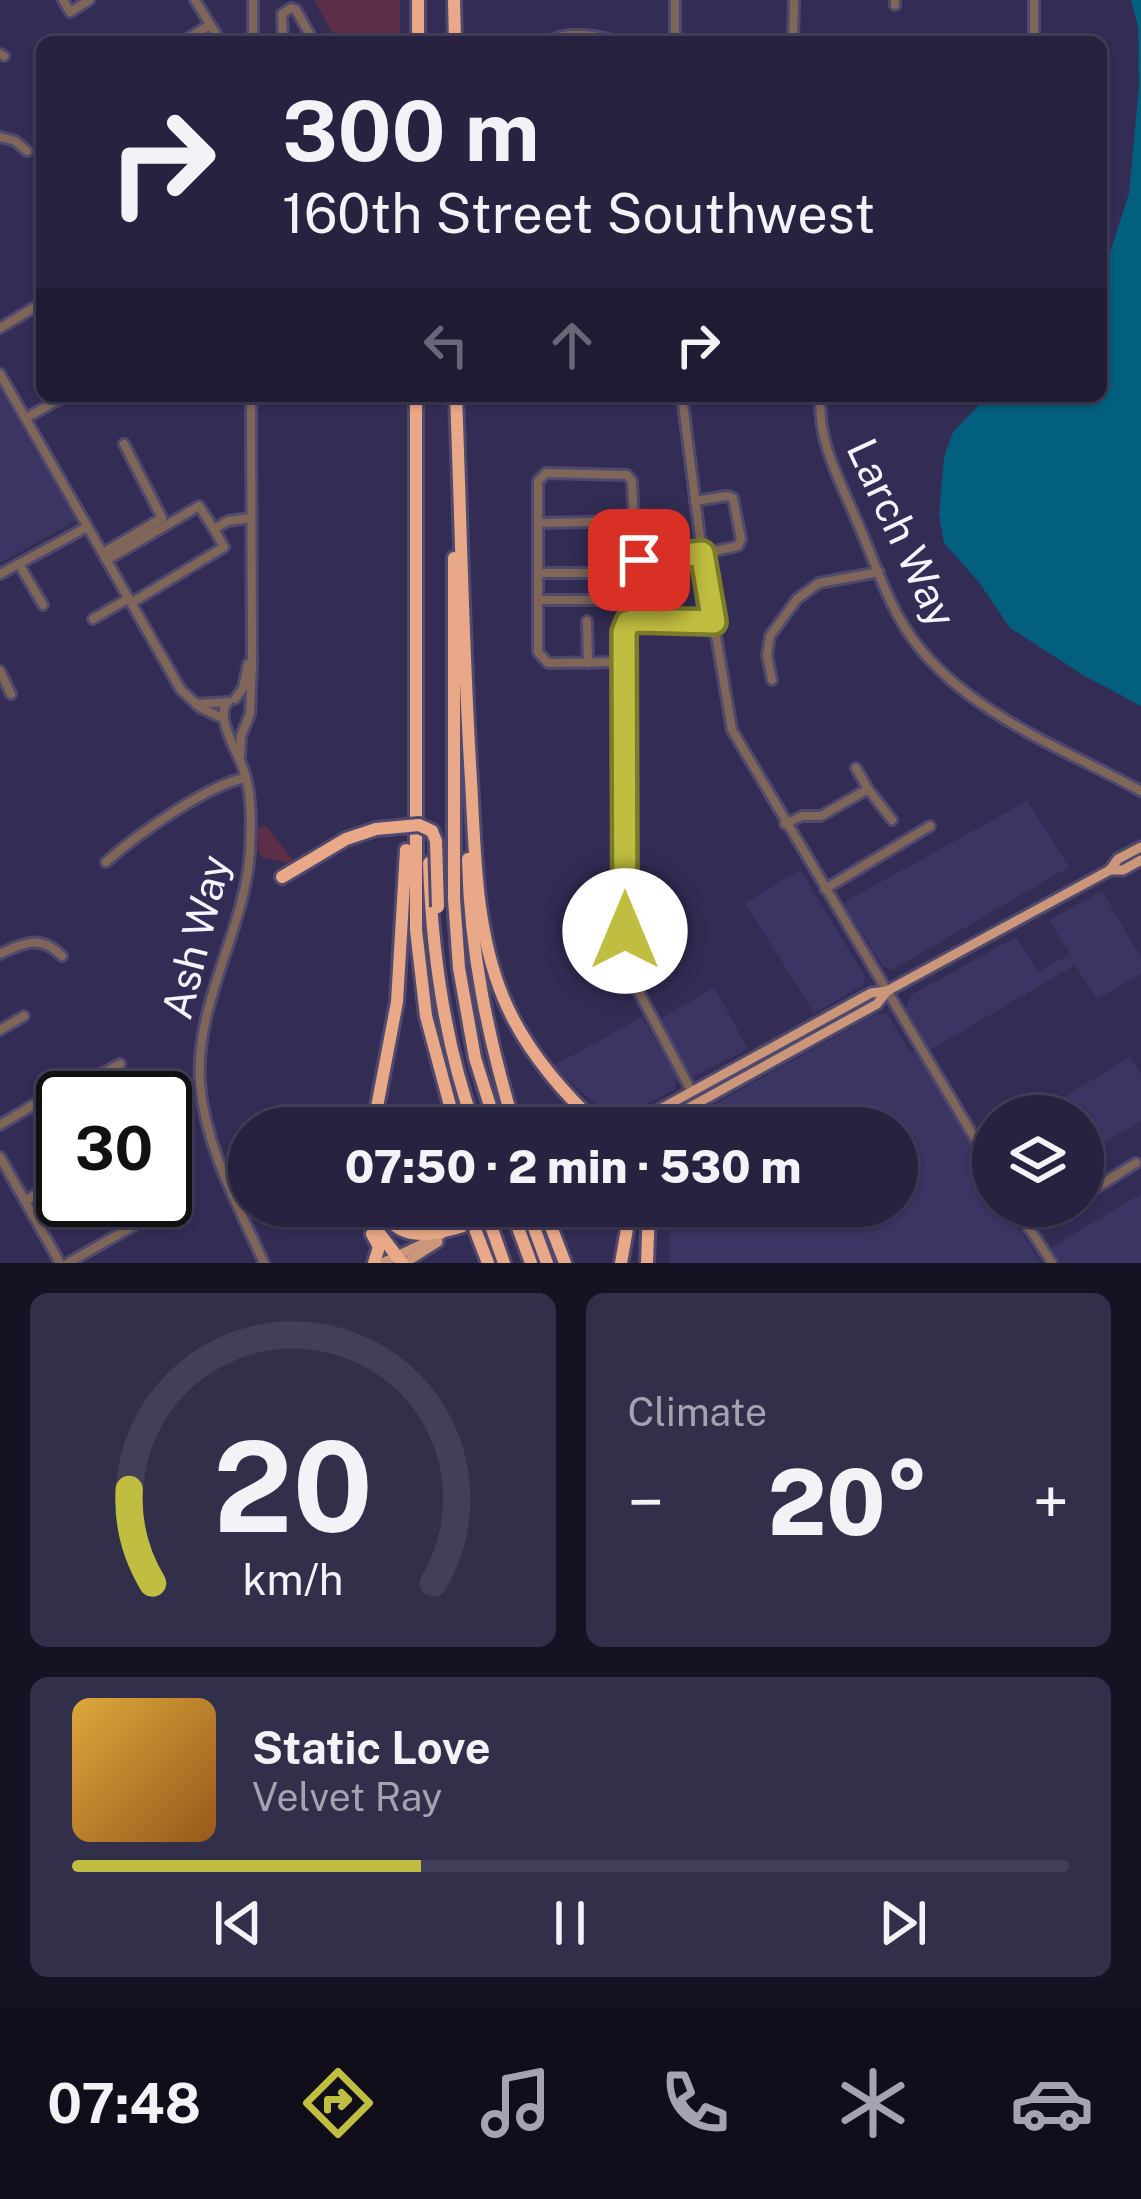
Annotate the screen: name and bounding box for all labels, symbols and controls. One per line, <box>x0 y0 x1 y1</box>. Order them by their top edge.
text: 300 m <box>282 81 540 180</box>
icon: right <box>84 84 240 240</box>
text: 160th Street Southwest <box>282 182 875 245</box>
icon: left <box>413 312 479 378</box>
icon: ahead <box>539 312 605 378</box>
icon: right <box>665 312 731 378</box>
street label: Larch Way <box>838 431 967 635</box>
pin <box>588 509 690 611</box>
icon: arrive <box>606 527 672 593</box>
street label: Ash Way <box>152 850 240 1024</box>
position arrow <box>562 868 688 994</box>
speed limit sign: 30 <box>36 1071 192 1227</box>
map controls <box>972 1095 1104 1227</box>
button: layers <box>972 1095 1104 1227</box>
text: 07:50 · 2 min · 530 m <box>345 1140 801 1193</box>
text: Climate <box>628 1389 767 1435</box>
text: 20 <box>213 1413 373 1560</box>
text: 20° <box>768 1449 929 1555</box>
text: − <box>628 1463 664 1541</box>
text: + <box>1032 1463 1069 1541</box>
text: km/h <box>242 1554 343 1605</box>
text: Static Love <box>252 1721 491 1774</box>
text: Velvet Ray <box>252 1774 442 1820</box>
icon: previous <box>205 1890 271 1956</box>
icon: pause <box>537 1890 603 1956</box>
icon: next <box>870 1890 936 1956</box>
icon: directions <box>296 2061 380 2145</box>
icon: music <box>474 2061 558 2145</box>
icon: phone <box>653 2061 737 2145</box>
icon: climate <box>831 2061 915 2145</box>
icon: car <box>1010 2061 1094 2145</box>
text: 07:48 <box>47 2072 201 2135</box>

